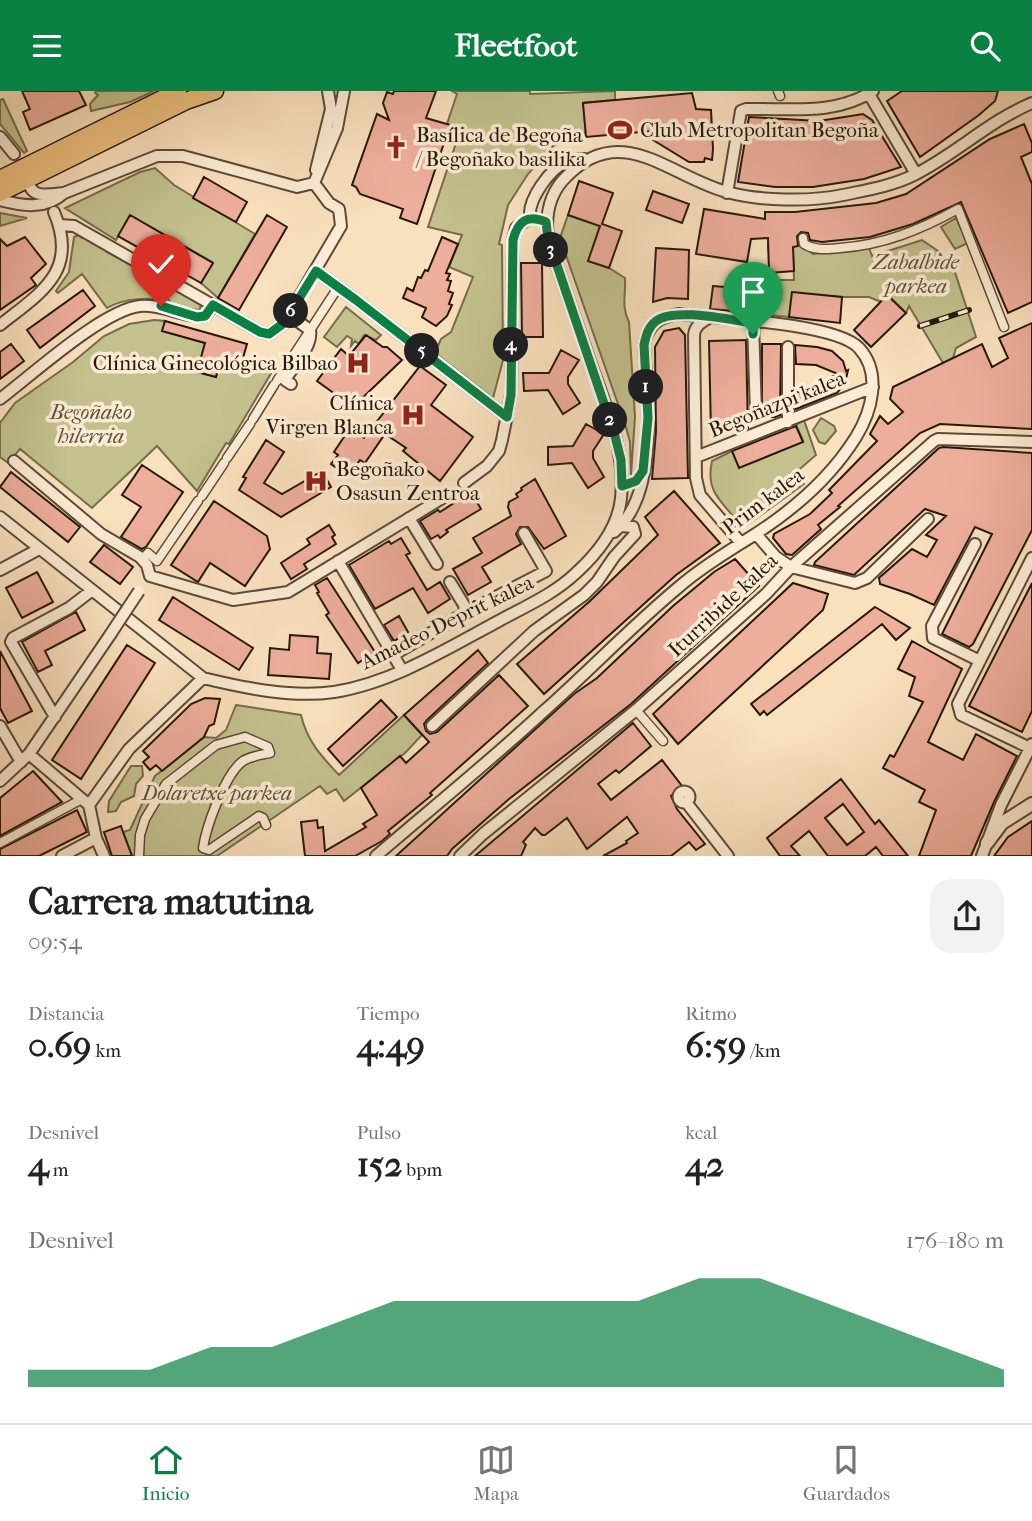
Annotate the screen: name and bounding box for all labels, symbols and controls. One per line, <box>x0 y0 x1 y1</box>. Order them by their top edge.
icon: menu <box>28 27 66 65</box>
text: Fleetfoot <box>455 27 577 64</box>
icon: search <box>966 27 1004 65</box>
sports icon: Club Metropolitan Begoña <box>606 116 634 144</box>
place label: Club Metropolitan Begoña <box>640 118 879 142</box>
place label: Basílica de Begoña / Begoñako basilika <box>415 123 586 171</box>
church icon: Basílica de Begoña / Begoñako basilika <box>382 133 410 161</box>
pin: 3 <box>534 233 568 267</box>
pin <box>131 234 191 306</box>
text: 3 <box>547 238 554 260</box>
icon: check <box>142 245 180 283</box>
park label: Zabalbide parkea <box>871 250 960 298</box>
pin <box>723 262 783 334</box>
icon: arrive <box>734 273 772 311</box>
pin: 6 <box>274 293 308 329</box>
text: 6 <box>285 299 296 321</box>
pin: 4 <box>494 327 528 363</box>
text: 4 <box>505 333 516 355</box>
pin: 5 <box>404 334 440 369</box>
text: 5 <box>417 339 426 361</box>
hospital icon: Clínica Ginecológica Bilbao <box>344 349 372 377</box>
place label: Clínica Ginecológica Bilbao <box>93 351 338 375</box>
street label: Begoñazpi kalea <box>705 366 849 442</box>
pin: 1 <box>628 369 664 405</box>
text: 1 <box>642 375 649 397</box>
place label: Clínica Virgen Blanca <box>265 391 393 439</box>
park label: Begoñako hilerria <box>49 400 132 448</box>
hospital icon: Clínica Virgen Blanca <box>399 401 427 429</box>
pin: 2 <box>592 403 628 437</box>
text: 2 <box>605 408 614 430</box>
place label: Begoñako Osasun Zentroa <box>336 457 480 505</box>
street label: Prim kalea <box>717 462 809 539</box>
hospital icon: Begoñako Osasun Zentroa <box>302 467 330 495</box>
street label: Iturribide kalea <box>663 548 783 662</box>
street label: Amadeo Deprit kalea <box>356 570 537 675</box>
park label: Dolaretxe parkea <box>140 781 292 805</box>
text: Carrera matutina <box>28 879 312 924</box>
button: share <box>930 879 1004 953</box>
text: 09:54 <box>28 928 82 955</box>
text: Distancia <box>28 1003 104 1025</box>
text: Tiempo <box>357 1003 420 1025</box>
text: Ritmo <box>685 1003 737 1025</box>
text: 0.69 <box>28 1025 91 1066</box>
text: 4:49 <box>357 1025 425 1066</box>
text: 6:59 <box>685 1025 746 1066</box>
text: km <box>91 1040 121 1062</box>
text: /km <box>746 1040 781 1062</box>
text: Desnivel <box>28 1122 99 1144</box>
text: Pulso <box>357 1122 401 1144</box>
text: kcal <box>685 1122 717 1144</box>
text: 4 <box>28 1144 49 1185</box>
text: 152 <box>357 1144 402 1185</box>
text: 42 <box>685 1144 724 1185</box>
text: m <box>49 1159 69 1181</box>
text: bpm <box>402 1159 442 1181</box>
text: Desnivel <box>28 1227 114 1254</box>
text: 176–180 m <box>906 1227 1004 1254</box>
tab: Inicio <box>142 1441 189 1505</box>
tab: Mapa <box>474 1441 519 1505</box>
tab: Guardados <box>803 1441 890 1505</box>

